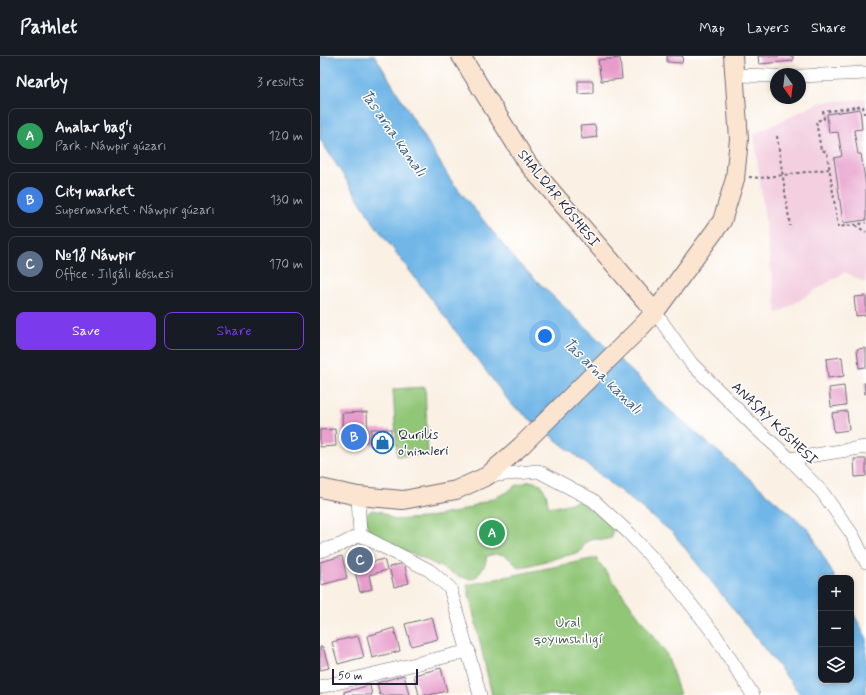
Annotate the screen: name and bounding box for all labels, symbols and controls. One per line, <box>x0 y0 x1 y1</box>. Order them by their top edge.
text: Pathlet <box>20 15 77 40</box>
text: Map <box>699 19 725 37</box>
text: Layers <box>747 19 789 37</box>
text: Share <box>811 19 846 37</box>
north arrow <box>770 68 806 104</box>
text: Nearby <box>16 71 68 93</box>
text: 3 results <box>257 74 304 91</box>
water label: Tas arna kanalı <box>356 86 431 181</box>
text: Analar bagʻi <box>55 118 132 138</box>
text: A <box>26 128 34 145</box>
text: 120 m <box>269 128 303 145</box>
text: Park · Náwpir gúzarı <box>55 138 166 155</box>
street label: SHALQAR KÓSHESI <box>513 146 603 251</box>
text: City market <box>55 182 135 202</box>
text: B <box>26 192 34 209</box>
text: 130 m <box>270 192 303 209</box>
text: Supermarket · Náwpir gúzarı <box>55 202 215 219</box>
text: №18 Náwpir <box>55 246 135 266</box>
text: C <box>25 256 35 273</box>
text: 170 m <box>269 256 303 273</box>
text: Office · Jılǵalı kóshesi <box>55 266 173 283</box>
button: Save <box>16 312 156 350</box>
button: Share <box>164 312 304 350</box>
your location <box>535 326 555 346</box>
water label: Tas arna kanalı <box>559 334 646 419</box>
street label: ANASAY KÓSHESI <box>728 378 821 469</box>
pin: B <box>341 422 367 452</box>
place label: Qurilis oʻnimleri <box>398 426 449 460</box>
shop icon: Qurilis oʻnimleri <box>369 429 395 455</box>
pin: A <box>479 518 505 548</box>
pin: C <box>347 545 373 575</box>
map controls <box>818 575 854 683</box>
button: + <box>818 575 854 611</box>
button: − <box>818 611 854 647</box>
park label: Ural qoyımshılıǵı <box>534 614 603 648</box>
button: layers <box>818 647 854 683</box>
scale bar <box>332 667 418 686</box>
text: 50 m <box>338 669 363 683</box>

